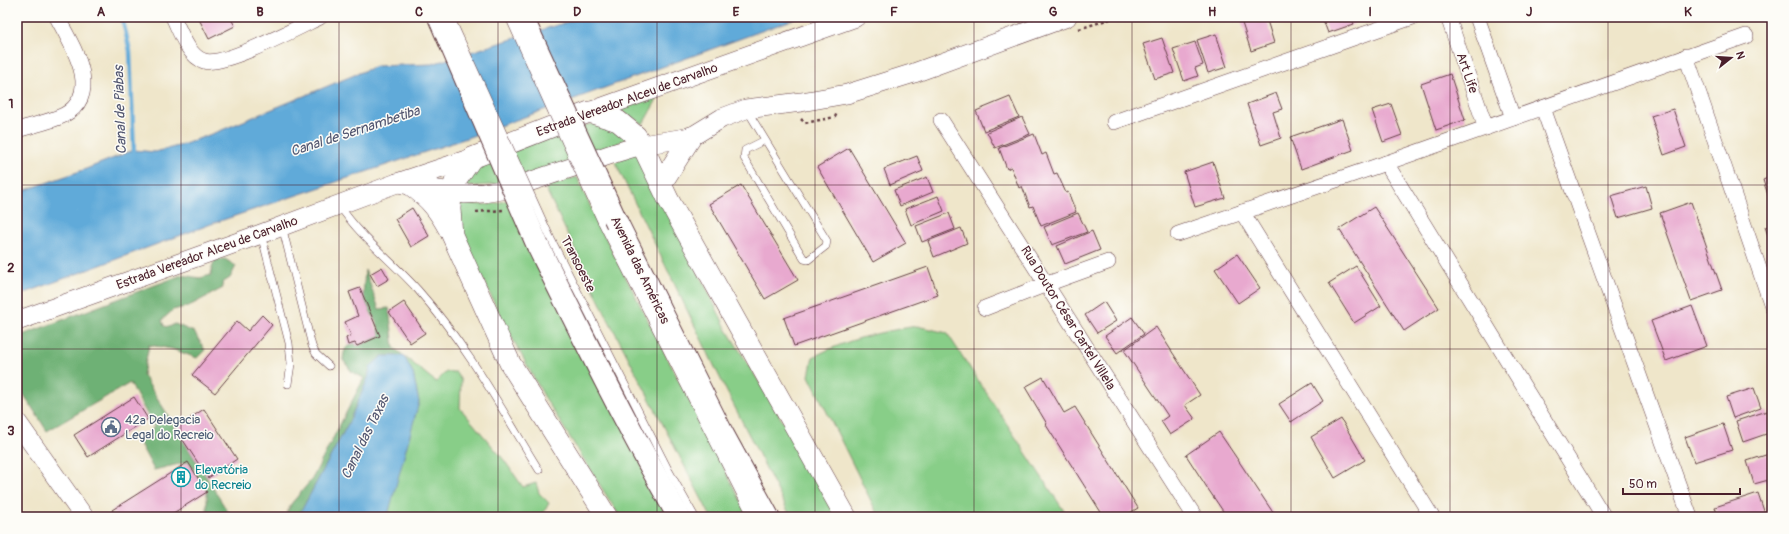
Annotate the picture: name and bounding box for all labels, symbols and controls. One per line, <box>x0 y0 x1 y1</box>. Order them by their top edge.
text: A <box>97 4 106 20</box>
text: B <box>256 4 264 20</box>
text: C <box>415 4 423 20</box>
text: D <box>573 4 581 20</box>
text: E <box>733 4 740 20</box>
text: F <box>890 4 898 20</box>
text: G <box>1049 4 1058 20</box>
text: H <box>1208 4 1216 20</box>
text: I <box>1368 4 1372 20</box>
text: J <box>1526 4 1532 20</box>
text: K <box>1684 4 1692 20</box>
north arrow <box>1711 38 1751 78</box>
text: N <box>1733 50 1748 61</box>
street label: Art Life <box>1453 51 1482 96</box>
street label: Estrada Vereador Alceu de Carvalho <box>534 60 720 140</box>
water label: Canal de Piabas <box>110 64 130 155</box>
text: 1 <box>8 96 14 112</box>
water label: Canal de Sernambetiba <box>288 102 423 160</box>
street label: Estrada Vereador Alceu de Carvalho <box>114 213 300 293</box>
street label: Avenida das Américas <box>607 214 673 327</box>
street label: Transoeste <box>557 233 599 295</box>
street label: Rua Doutor César Cartel Villela <box>1017 243 1119 393</box>
text: 2 <box>7 260 15 276</box>
water label: Canal das Taxas <box>337 391 393 482</box>
place label: 42ª Delegacia Legal do Recreio <box>125 412 214 443</box>
public building icon: 42ª Delegacia Legal do Recreio <box>100 416 122 438</box>
text: 3 <box>7 423 15 439</box>
place label: Elevatória do Recreio <box>195 462 252 493</box>
building icon: Elevatória do Recreio <box>170 466 192 488</box>
scale bar <box>1623 470 1740 496</box>
text: 50 m <box>1629 477 1657 492</box>

